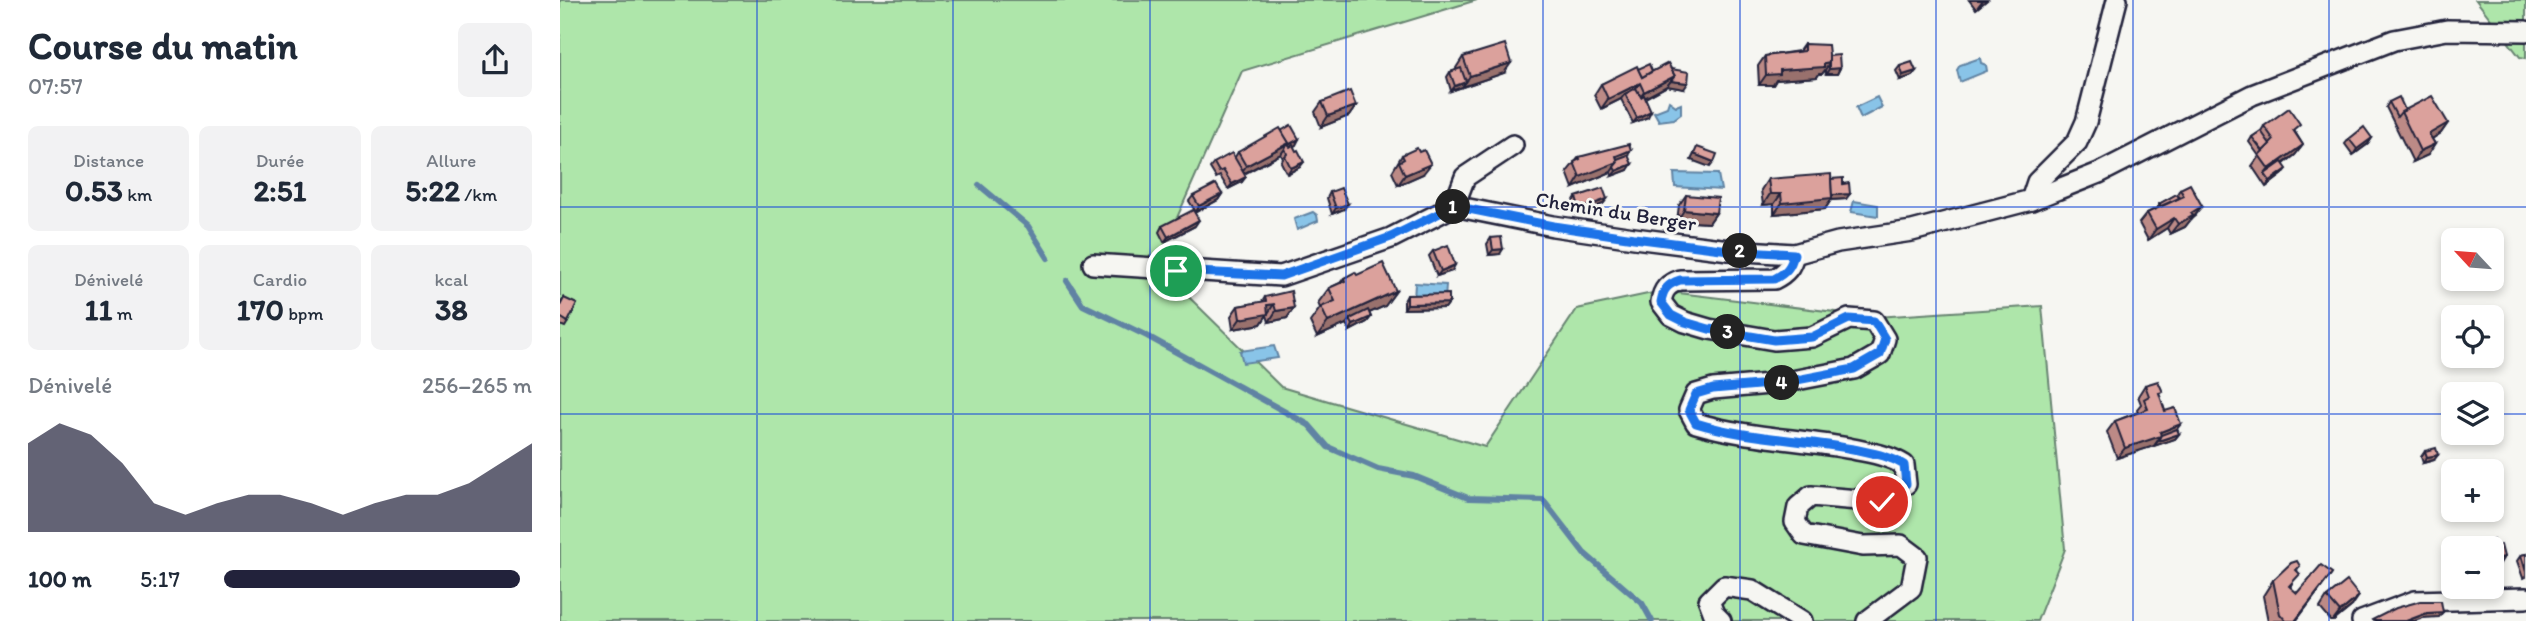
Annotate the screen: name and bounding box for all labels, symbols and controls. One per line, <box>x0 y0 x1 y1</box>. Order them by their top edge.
text: Course du matin <box>28 23 298 69</box>
button: share <box>458 23 532 97</box>
text: 07:57 <box>28 72 83 100</box>
text: Distance <box>73 149 144 172</box>
text: Durée <box>256 149 304 172</box>
text: Allure <box>426 149 476 172</box>
text: 0.53 <box>65 172 123 209</box>
text: 2:51 <box>254 172 306 209</box>
text: 5:22 <box>405 172 460 209</box>
text: km <box>123 183 152 206</box>
text: /km <box>460 183 497 206</box>
street label: Chemin du Berger <box>1534 186 1699 236</box>
pin: 1 <box>1436 190 1470 224</box>
text: 1 <box>1448 195 1457 218</box>
north arrow <box>2441 228 2504 290</box>
map controls <box>2441 228 2504 599</box>
pin: 2 <box>1722 233 1758 268</box>
text: 2 <box>1735 239 1745 262</box>
pin <box>1146 241 1206 301</box>
icon: arrive <box>1157 252 1195 290</box>
text: Dénivelé <box>74 268 143 291</box>
text: Cardio <box>253 268 307 291</box>
text: kcal <box>434 268 468 291</box>
text: 11 <box>85 291 112 328</box>
text: 170 <box>237 291 284 328</box>
text: 38 <box>435 291 468 328</box>
text: m <box>112 302 133 325</box>
text: bpm <box>284 302 323 325</box>
button: locate <box>2441 305 2504 368</box>
pin: 3 <box>1710 314 1746 350</box>
text: 3 <box>1722 320 1733 343</box>
pin: 4 <box>1764 366 1800 400</box>
text: Dénivelé <box>28 371 112 399</box>
text: 256–265 m <box>422 371 532 399</box>
text: 4 <box>1776 371 1787 394</box>
button: layers <box>2441 382 2504 445</box>
button: + <box>2441 459 2504 522</box>
pin <box>1852 472 1912 532</box>
icon: check <box>1863 483 1901 521</box>
button: − <box>2441 536 2504 599</box>
text: 100 m <box>28 565 92 593</box>
text: 5:17 <box>140 565 180 593</box>

